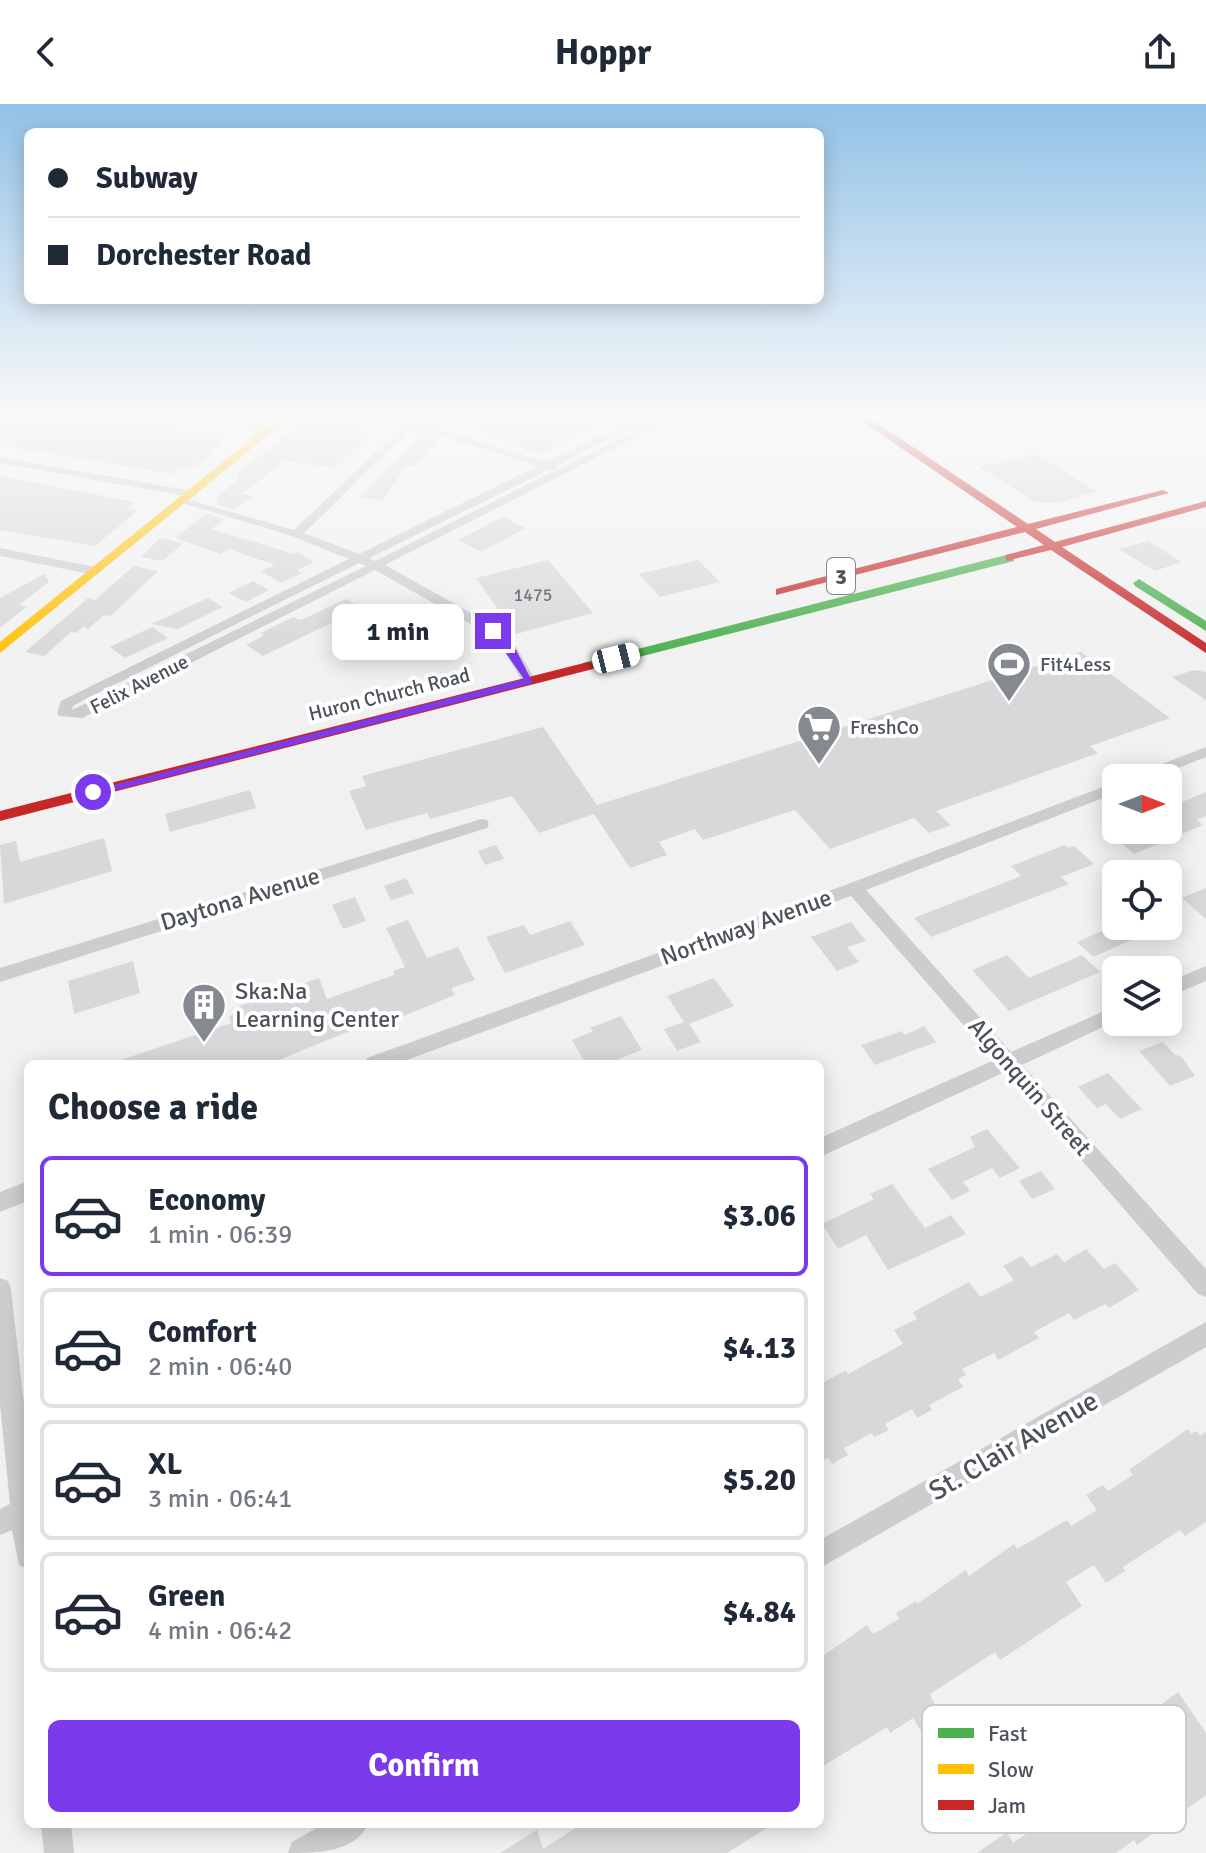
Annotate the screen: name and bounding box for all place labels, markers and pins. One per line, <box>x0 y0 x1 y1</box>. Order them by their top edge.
sports icon: Fit4Less <box>985 640 1033 703</box>
place label: Fit4Less <box>1040 652 1111 677</box>
supermarket icon: FreshCo <box>795 703 843 766</box>
place label: FreshCo <box>850 715 919 740</box>
place label: Ska:Na Learning Center <box>235 976 399 1034</box>
building icon: Ska:Na Learning Center <box>180 981 228 1044</box>

